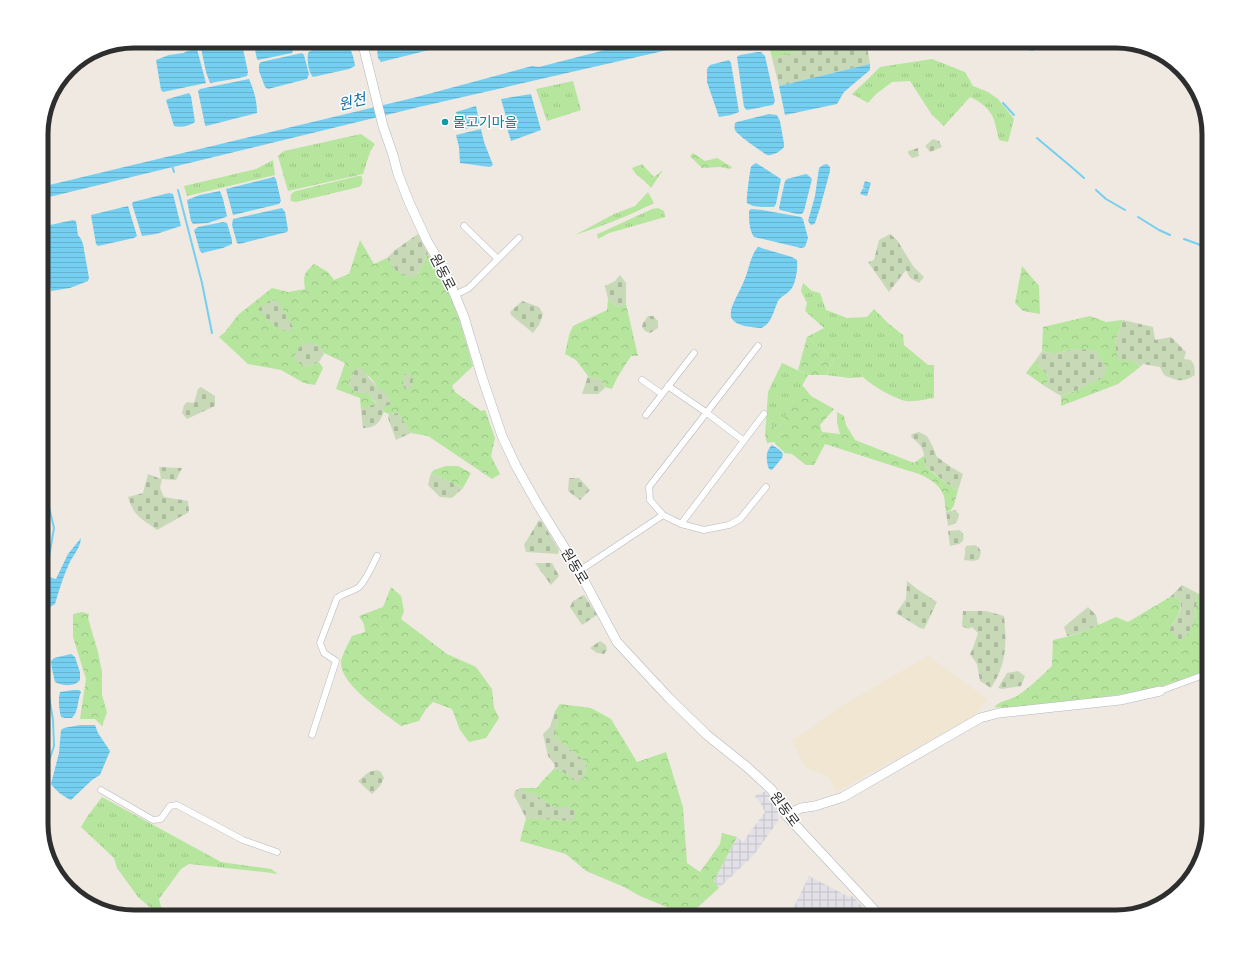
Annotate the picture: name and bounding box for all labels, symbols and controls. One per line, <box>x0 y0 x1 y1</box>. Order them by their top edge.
water label: 원천 <box>336 88 369 113</box>
place label: 물고기마을 <box>453 113 518 130</box>
marker: 물고기마을 <box>440 117 450 127</box>
street label: 원동로 <box>427 251 460 293</box>
street label: 원동로 <box>558 545 593 587</box>
street label: 원동로 <box>767 788 804 829</box>

